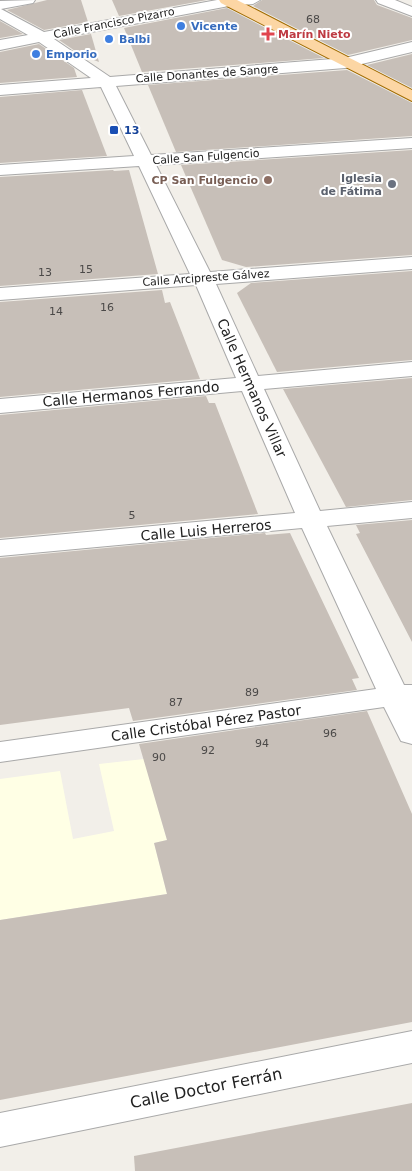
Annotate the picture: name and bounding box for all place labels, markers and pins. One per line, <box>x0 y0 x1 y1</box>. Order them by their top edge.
marker: Vicente <box>175 20 187 32</box>
place label: Vicente <box>191 20 238 33</box>
marker: Marín Nieto <box>262 28 274 40</box>
place label: Marín Nieto <box>278 28 351 41</box>
marker: Balbi <box>103 33 115 45</box>
place label: Balbi <box>119 33 150 46</box>
marker: Emporio <box>30 48 42 60</box>
place label: Emporio <box>46 48 98 61</box>
marker: 13 <box>108 124 120 136</box>
place label: 13 <box>124 124 139 137</box>
place label: Iglesia de Fátima <box>321 172 382 198</box>
place label: CP San Fulgencio <box>151 174 258 187</box>
marker: CP San Fulgencio <box>262 174 274 186</box>
marker: Iglesia de Fátima <box>386 178 398 190</box>

